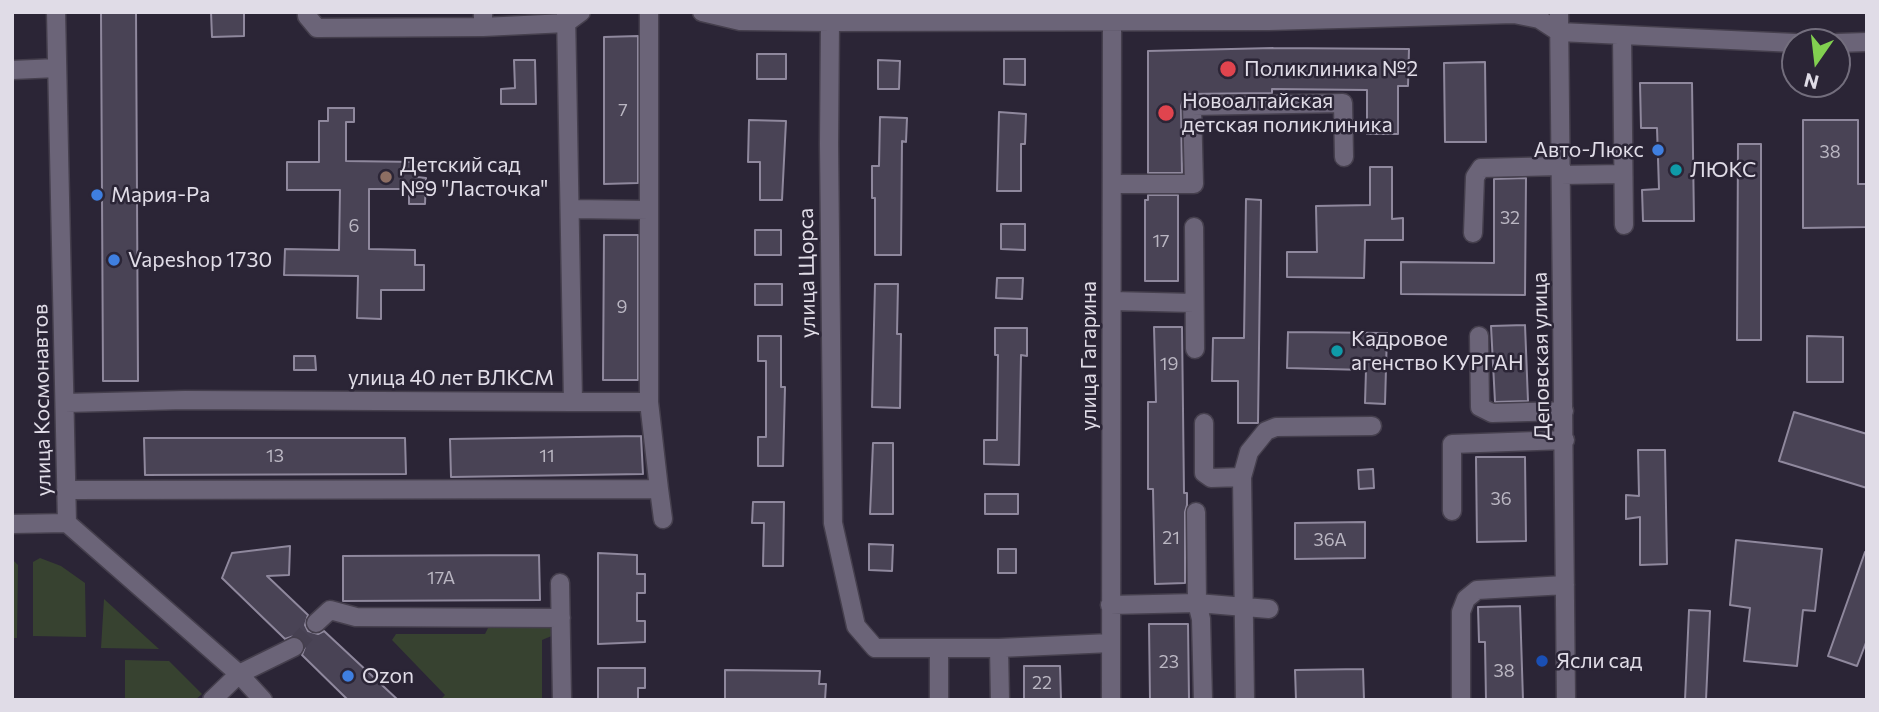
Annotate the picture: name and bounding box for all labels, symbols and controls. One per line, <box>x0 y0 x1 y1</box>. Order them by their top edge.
north arrow <box>1781 28 1851 98</box>
place label: Поликлиника №2 <box>1244 56 1418 82</box>
marker: Поликлиника №2 <box>1218 59 1238 79</box>
text: N <box>1802 69 1821 95</box>
place label: Новоалтайская детская поликлиника <box>1182 88 1393 138</box>
house number: 7 <box>618 99 628 121</box>
marker: Новоалтайская детская поликлиника <box>1156 103 1176 123</box>
place label: Авто-Люкс <box>1534 137 1644 163</box>
house number: 38 <box>1819 141 1841 163</box>
marker: Авто-Люкс <box>1650 142 1666 158</box>
place label: Детский сад №9 "Ласточка" <box>400 152 548 202</box>
place label: ЛЮКС <box>1690 157 1756 183</box>
marker: ЛЮКС <box>1668 162 1684 178</box>
marker: Детский сад №9 "Ласточка" <box>378 169 394 185</box>
place label: Мария-Ра <box>111 182 210 208</box>
marker: Мария-Ра <box>89 187 105 203</box>
house number: 32 <box>1500 207 1520 229</box>
street label: улица Щорса <box>793 208 821 338</box>
house number: 6 <box>349 215 359 237</box>
house number: 17 <box>1152 230 1170 252</box>
place label: Vapeshop 1730 <box>128 247 272 273</box>
marker: Vapeshop 1730 <box>106 252 122 268</box>
street label: Деповская улица <box>1527 272 1555 440</box>
street label: улица Гагарина <box>1076 281 1102 431</box>
house number: 9 <box>617 296 627 318</box>
street label: улица Космонавтов <box>28 304 56 496</box>
place label: Кадровое агенство КУРГАН <box>1351 326 1524 376</box>
marker: Кадровое агенство КУРГАН <box>1329 343 1345 359</box>
house number: 19 <box>1160 353 1178 375</box>
street label: улица 40 лет ВЛКСМ <box>348 365 554 391</box>
house number: 13 <box>266 445 284 467</box>
house number: 11 <box>539 445 555 467</box>
house number: 36 <box>1490 488 1512 510</box>
house number: 21 <box>1162 527 1180 549</box>
house number: 36А <box>1313 529 1347 551</box>
house number: 17А <box>427 567 455 589</box>
place label: Ясли сад <box>1556 648 1642 674</box>
house number: 23 <box>1159 651 1179 673</box>
marker: Ясли сад <box>1534 653 1550 669</box>
house number: 38 <box>1493 660 1515 682</box>
place label: Ozon <box>362 663 414 689</box>
marker: Ozon <box>340 668 356 684</box>
house number: 22 <box>1032 672 1052 694</box>

